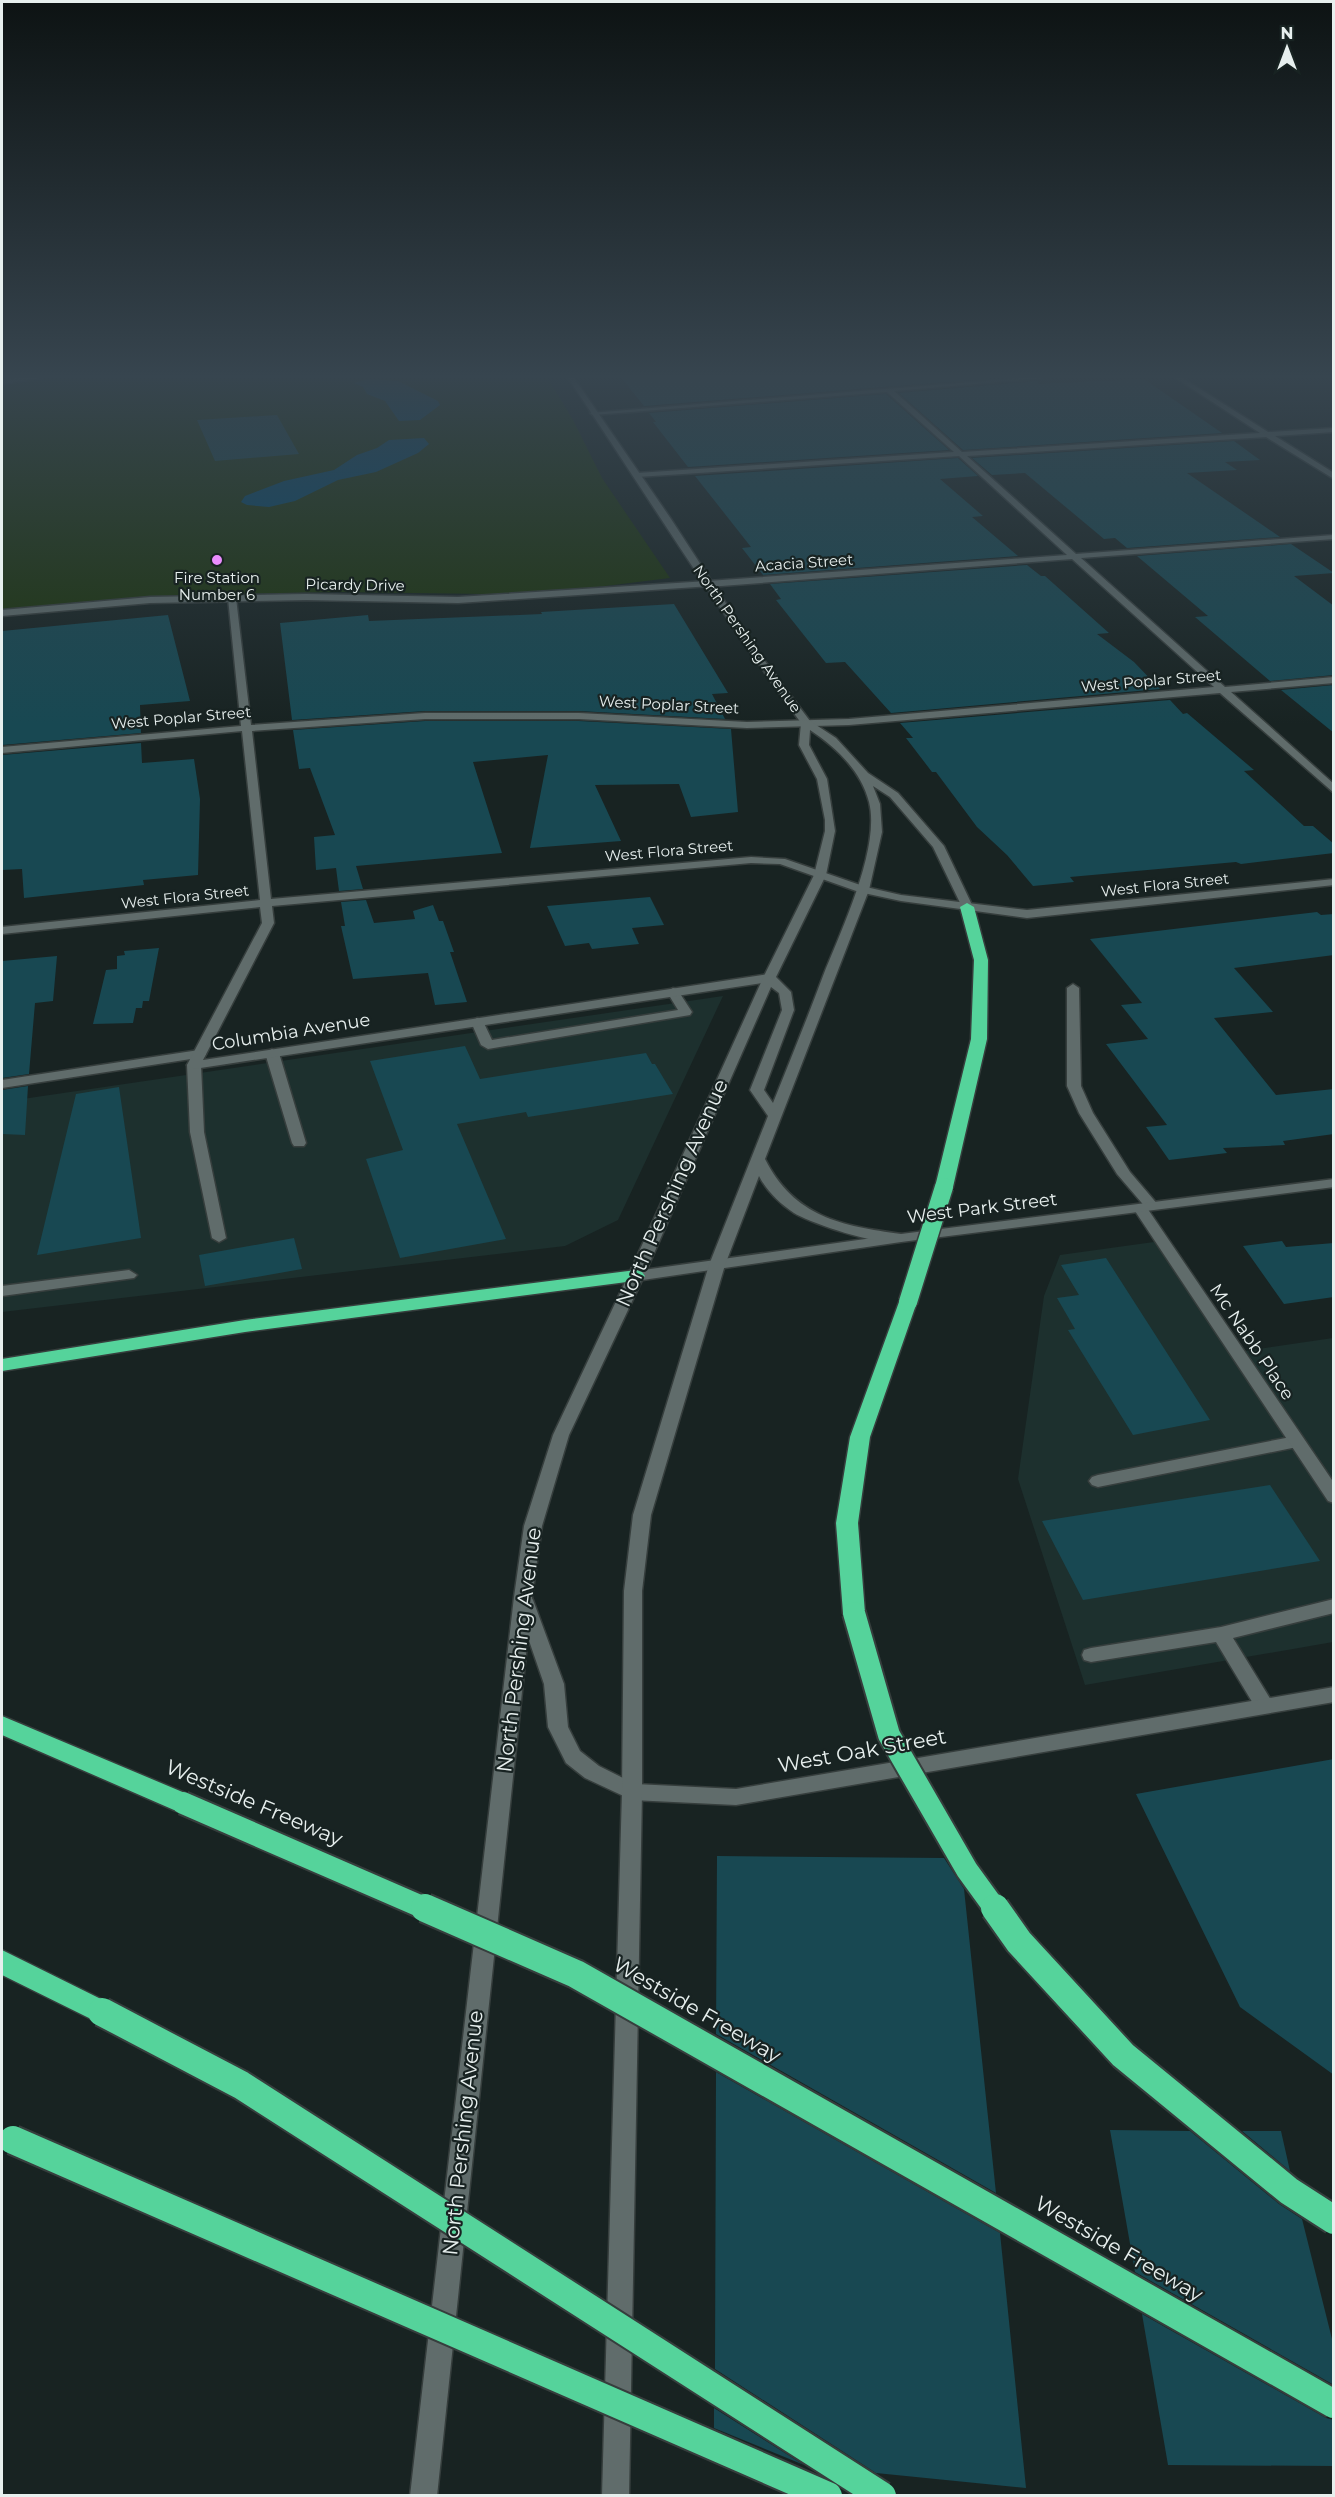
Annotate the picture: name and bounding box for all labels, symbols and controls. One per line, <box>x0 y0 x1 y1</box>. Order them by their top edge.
north arrow <box>1257 18 1317 78</box>
text: N <box>1281 24 1293 43</box>
street label: Acacia Street <box>754 550 854 575</box>
marker: Fire Station Number 6 <box>210 553 224 567</box>
street label: North Pershing Avenue <box>689 561 806 716</box>
place label: Fire Station Number 6 <box>174 568 260 604</box>
street label: Picardy Drive <box>305 574 405 595</box>
street label: West Poplar Street <box>1080 665 1222 696</box>
street label: West Poplar Street <box>598 691 740 718</box>
street label: West Poplar Street <box>110 702 252 733</box>
street label: West Flora Street <box>604 835 734 866</box>
street label: West Flora Street <box>1100 868 1230 901</box>
street label: West Flora Street <box>120 880 250 913</box>
street label: Columbia Avenue <box>210 1009 372 1055</box>
street label: North Pershing Avenue <box>610 1075 733 1310</box>
street label: West Park Street <box>906 1188 1058 1228</box>
street label: Mc Nabb Place <box>1205 1280 1299 1404</box>
street label: North Pershing Avenue <box>491 1526 546 1774</box>
street label: West Oak Street <box>776 1723 948 1778</box>
street label: Westside Freeway <box>162 1754 347 1851</box>
street label: Westside Freeway <box>609 1951 786 2068</box>
street label: North Pershing Avenue <box>437 2009 488 2257</box>
street label: Westside Freeway <box>1031 2190 1208 2307</box>

